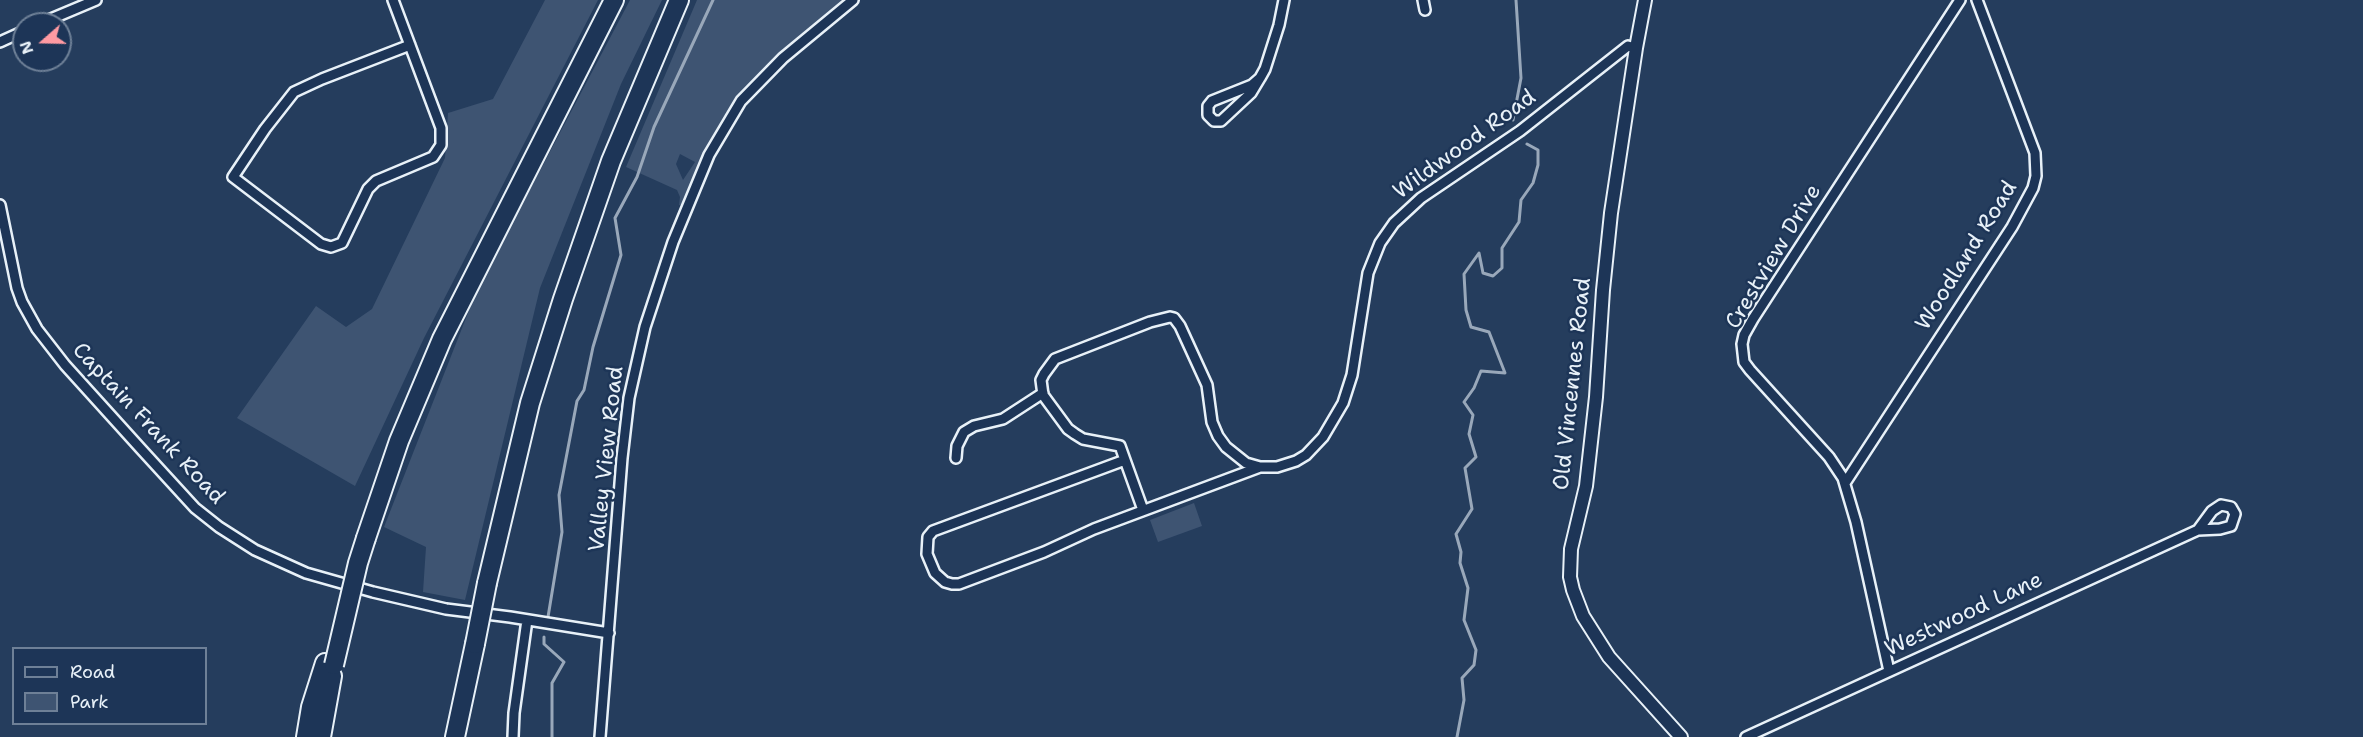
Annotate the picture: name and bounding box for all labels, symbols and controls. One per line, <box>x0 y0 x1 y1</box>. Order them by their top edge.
north arrow <box>12 12 72 72</box>
text: N <box>14 38 39 57</box>
street label: Wildwood Road <box>1389 85 1541 205</box>
street label: Woodland Road <box>1910 176 2024 336</box>
street label: Crestview Drive <box>1720 180 1828 334</box>
street label: Old Vincennes Road <box>1549 276 1597 492</box>
street label: Captain Frank Road <box>66 338 230 510</box>
street label: Valley View Road <box>584 365 630 553</box>
street label: Westwood Lane <box>1881 567 2047 663</box>
legend <box>12 647 207 725</box>
text: Road <box>70 660 115 684</box>
text: Park <box>70 690 109 714</box>

